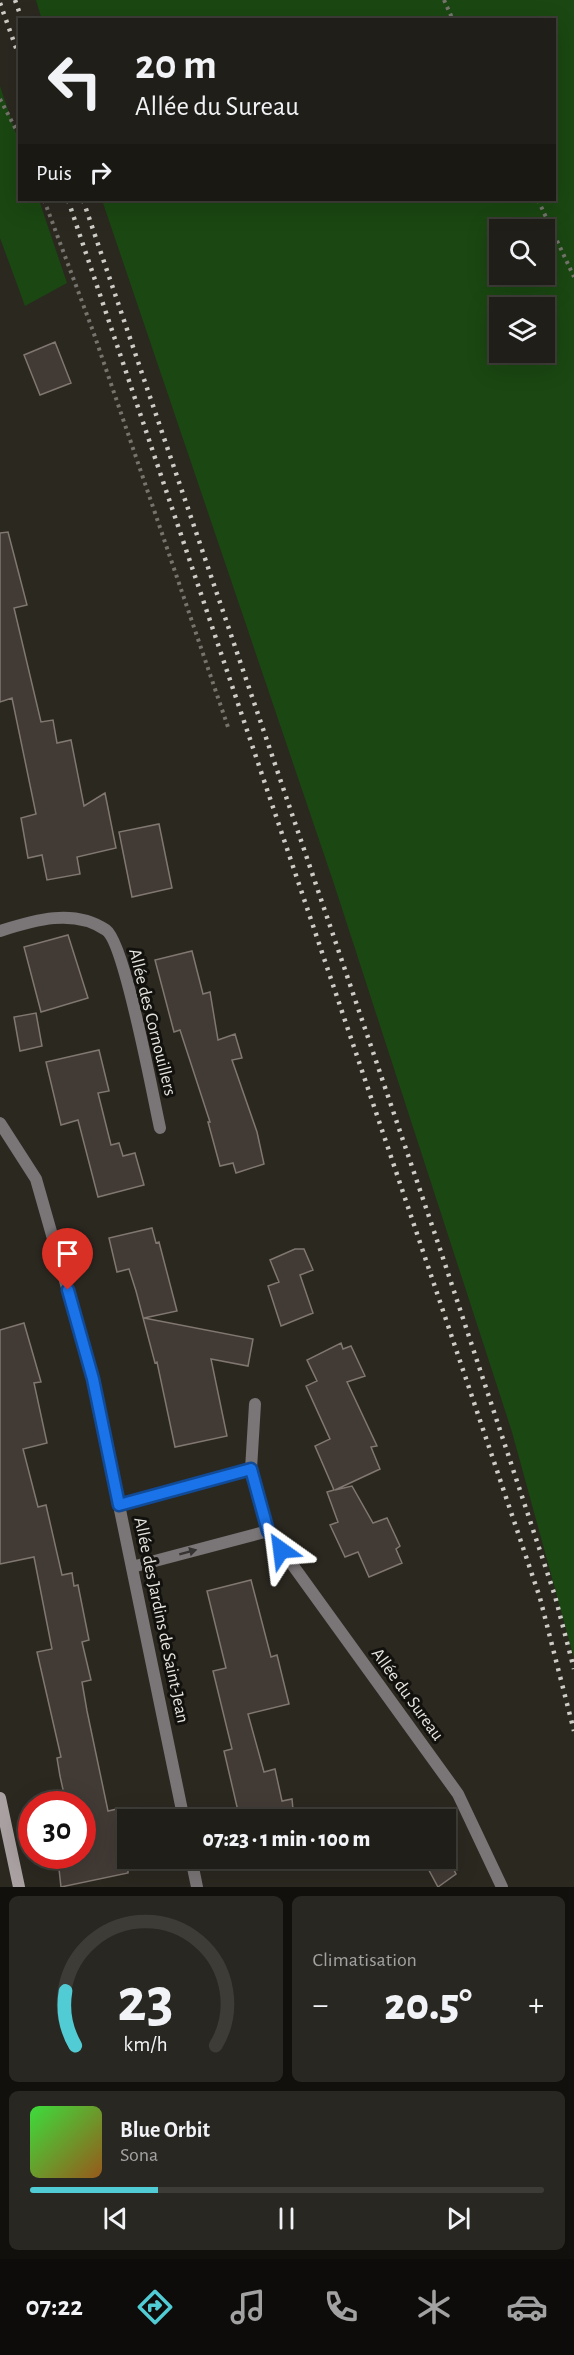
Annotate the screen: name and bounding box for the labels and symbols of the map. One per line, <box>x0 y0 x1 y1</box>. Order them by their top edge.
street label: Allée des Cornouillers <box>125 947 179 1098</box>
pin <box>42 1228 93 1290</box>
street label: Allée des Jardins de Saint-Jean <box>130 1516 192 1725</box>
position arrow <box>249 1518 313 1582</box>
one-way arrow <box>179 1546 198 1556</box>
street label: Allée du Sureau <box>368 1645 447 1744</box>
speed limit sign: 30 <box>18 1791 96 1869</box>

